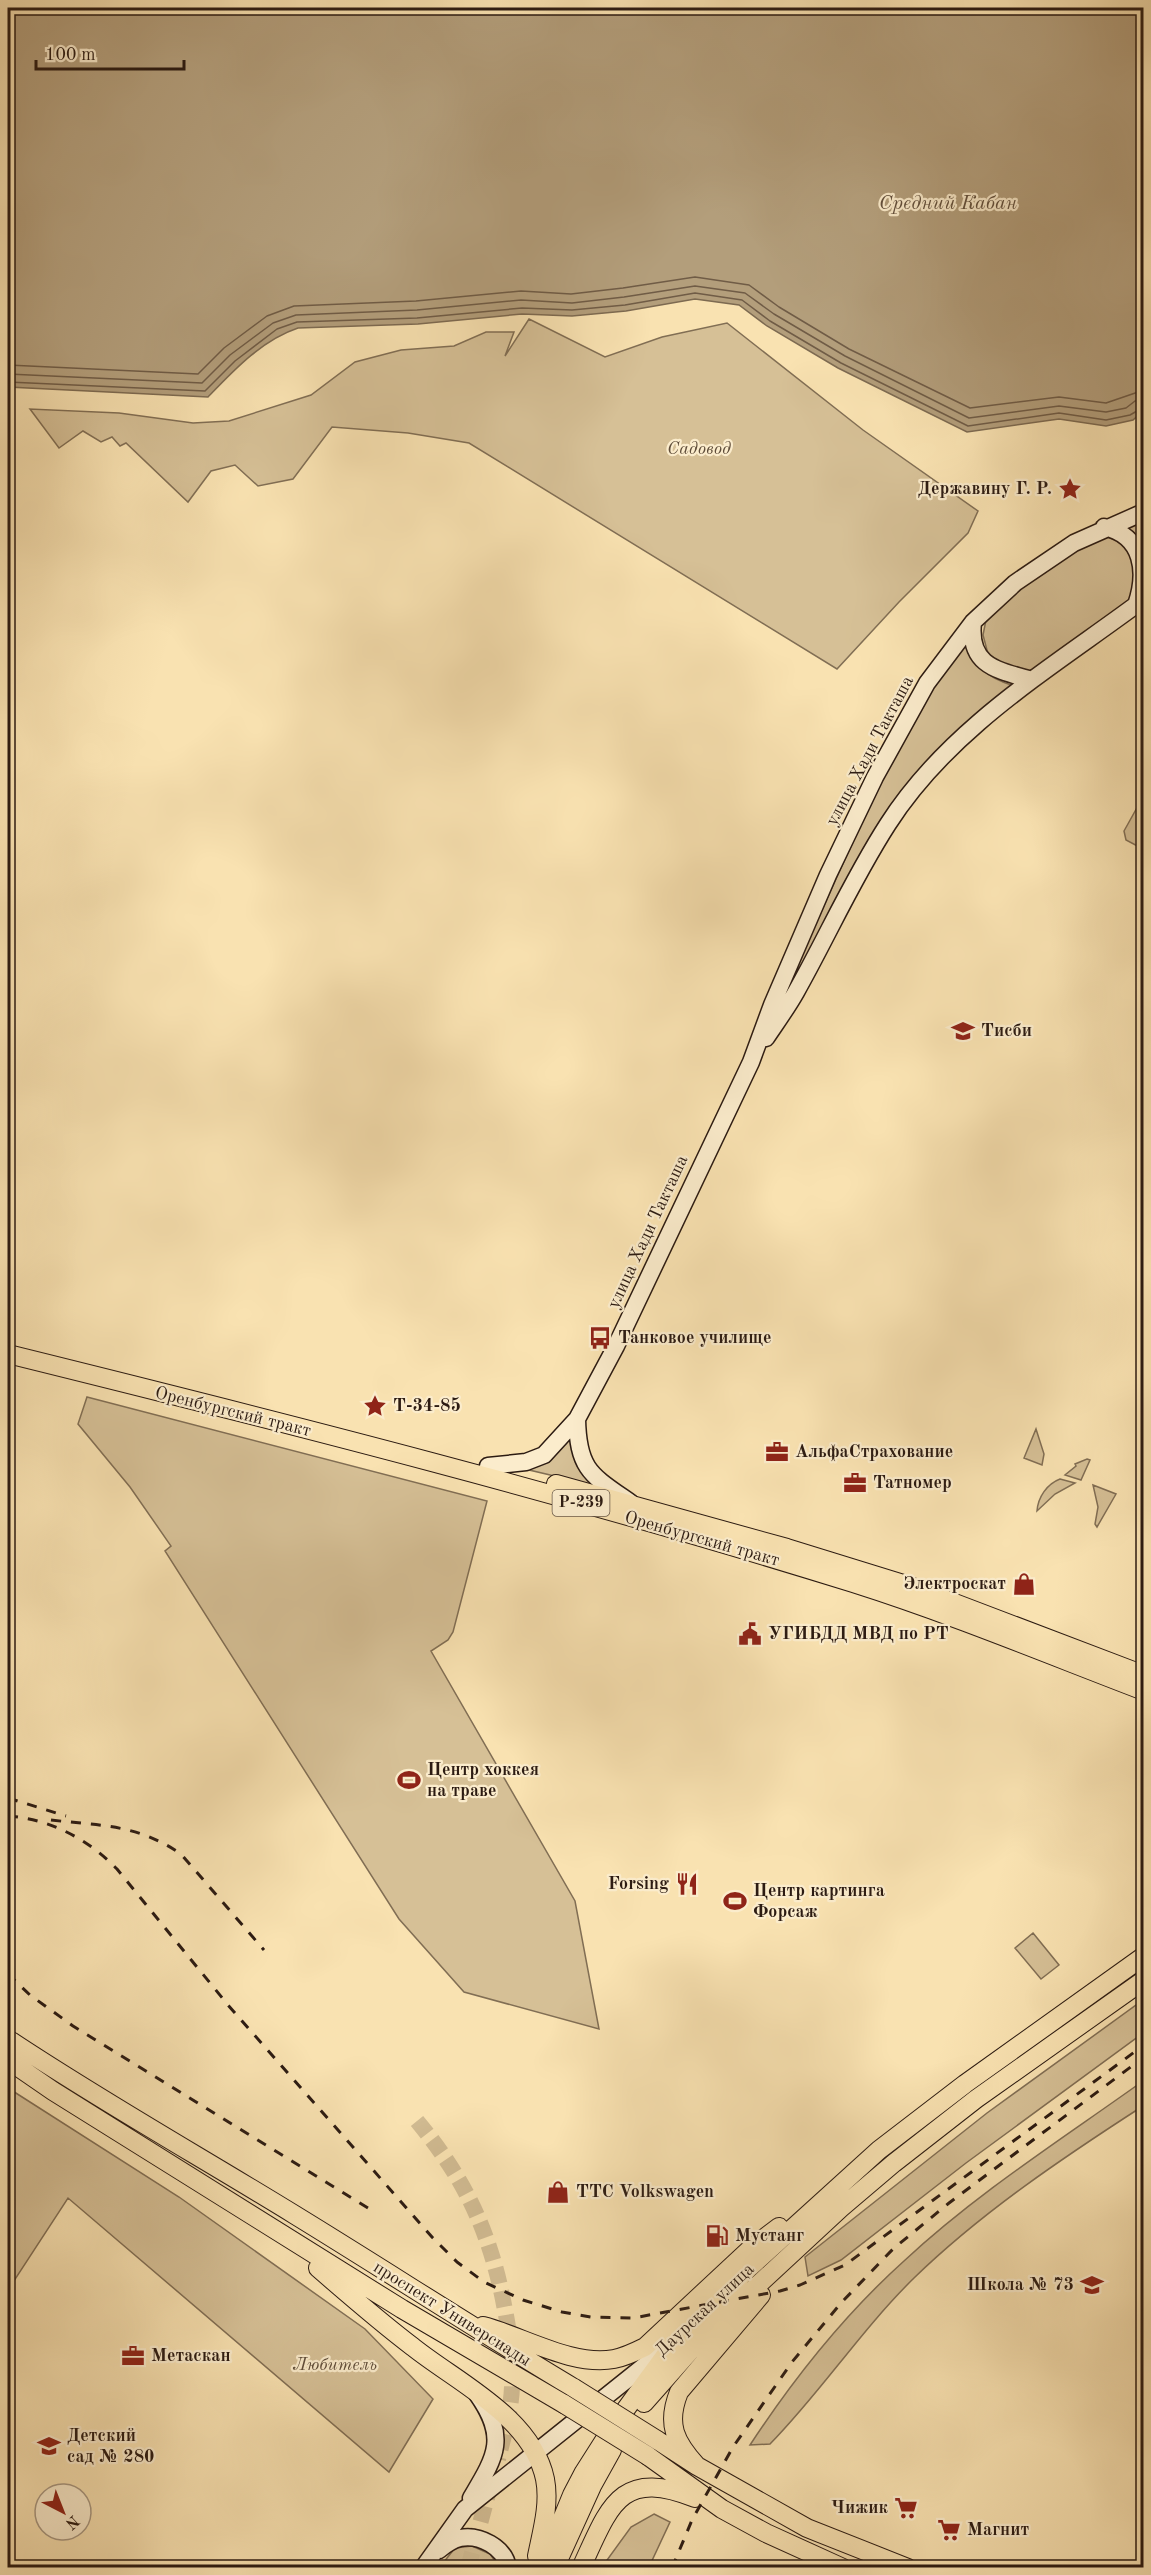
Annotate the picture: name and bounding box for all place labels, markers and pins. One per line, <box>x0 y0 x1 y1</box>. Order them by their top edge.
place icon: Державину Г. Р. <box>1057 476 1083 502</box>
place label: Державину Г. Р. <box>918 480 1052 498</box>
school or university icon: Тисби <box>950 1018 976 1044</box>
place label: Тисби <box>981 1022 1032 1040</box>
bus stop icon: Танковое училище <box>587 1325 613 1351</box>
place label: Танковое училище <box>618 1329 772 1347</box>
place icon: T-34-85 <box>362 1393 388 1419</box>
place label: T-34-85 <box>393 1397 461 1415</box>
office icon: АльфаСтрахование <box>764 1439 790 1465</box>
place label: АльфаСтрахование <box>795 1443 953 1462</box>
office icon: Татномер <box>842 1470 868 1496</box>
place label: Татномер <box>873 1474 952 1492</box>
shop icon: Электроскат <box>1011 1571 1037 1597</box>
place label: Электроскат <box>903 1575 1006 1593</box>
public building icon: УГИБДД МВД по РТ <box>737 1621 763 1647</box>
place label: УГИБДД МВД по РТ <box>768 1625 949 1643</box>
place label: Центр хоккея на траве <box>427 1761 539 1800</box>
sports icon: Центр хоккея на траве <box>396 1767 422 1793</box>
restaurant icon: Forsing <box>674 1871 700 1897</box>
place label: Forsing <box>608 1875 669 1893</box>
place label: Центр картинга Форсаж <box>753 1882 885 1921</box>
sports icon: Центр картинга Форсаж <box>722 1888 748 1914</box>
shop icon: ТТС Volkswagen <box>545 2179 571 2205</box>
place label: ТТС Volkswagen <box>576 2183 714 2201</box>
fuel station icon: Мустанг <box>704 2223 730 2249</box>
place label: Мустанг <box>735 2227 804 2245</box>
school or university icon: Школа № 73 <box>1079 2272 1105 2298</box>
place label: Школа № 73 <box>967 2276 1074 2294</box>
office icon: Метаскан <box>120 2343 146 2369</box>
place label: Метаскан <box>151 2347 231 2365</box>
place label: Детский сад № 280 <box>67 2427 155 2466</box>
school or university icon: Детский сад № 280 <box>36 2433 62 2459</box>
supermarket icon: Чижик <box>893 2495 919 2521</box>
place label: Чижик <box>831 2499 889 2517</box>
supermarket icon: Магнит <box>936 2517 962 2543</box>
place label: Магнит <box>967 2521 1030 2539</box>

